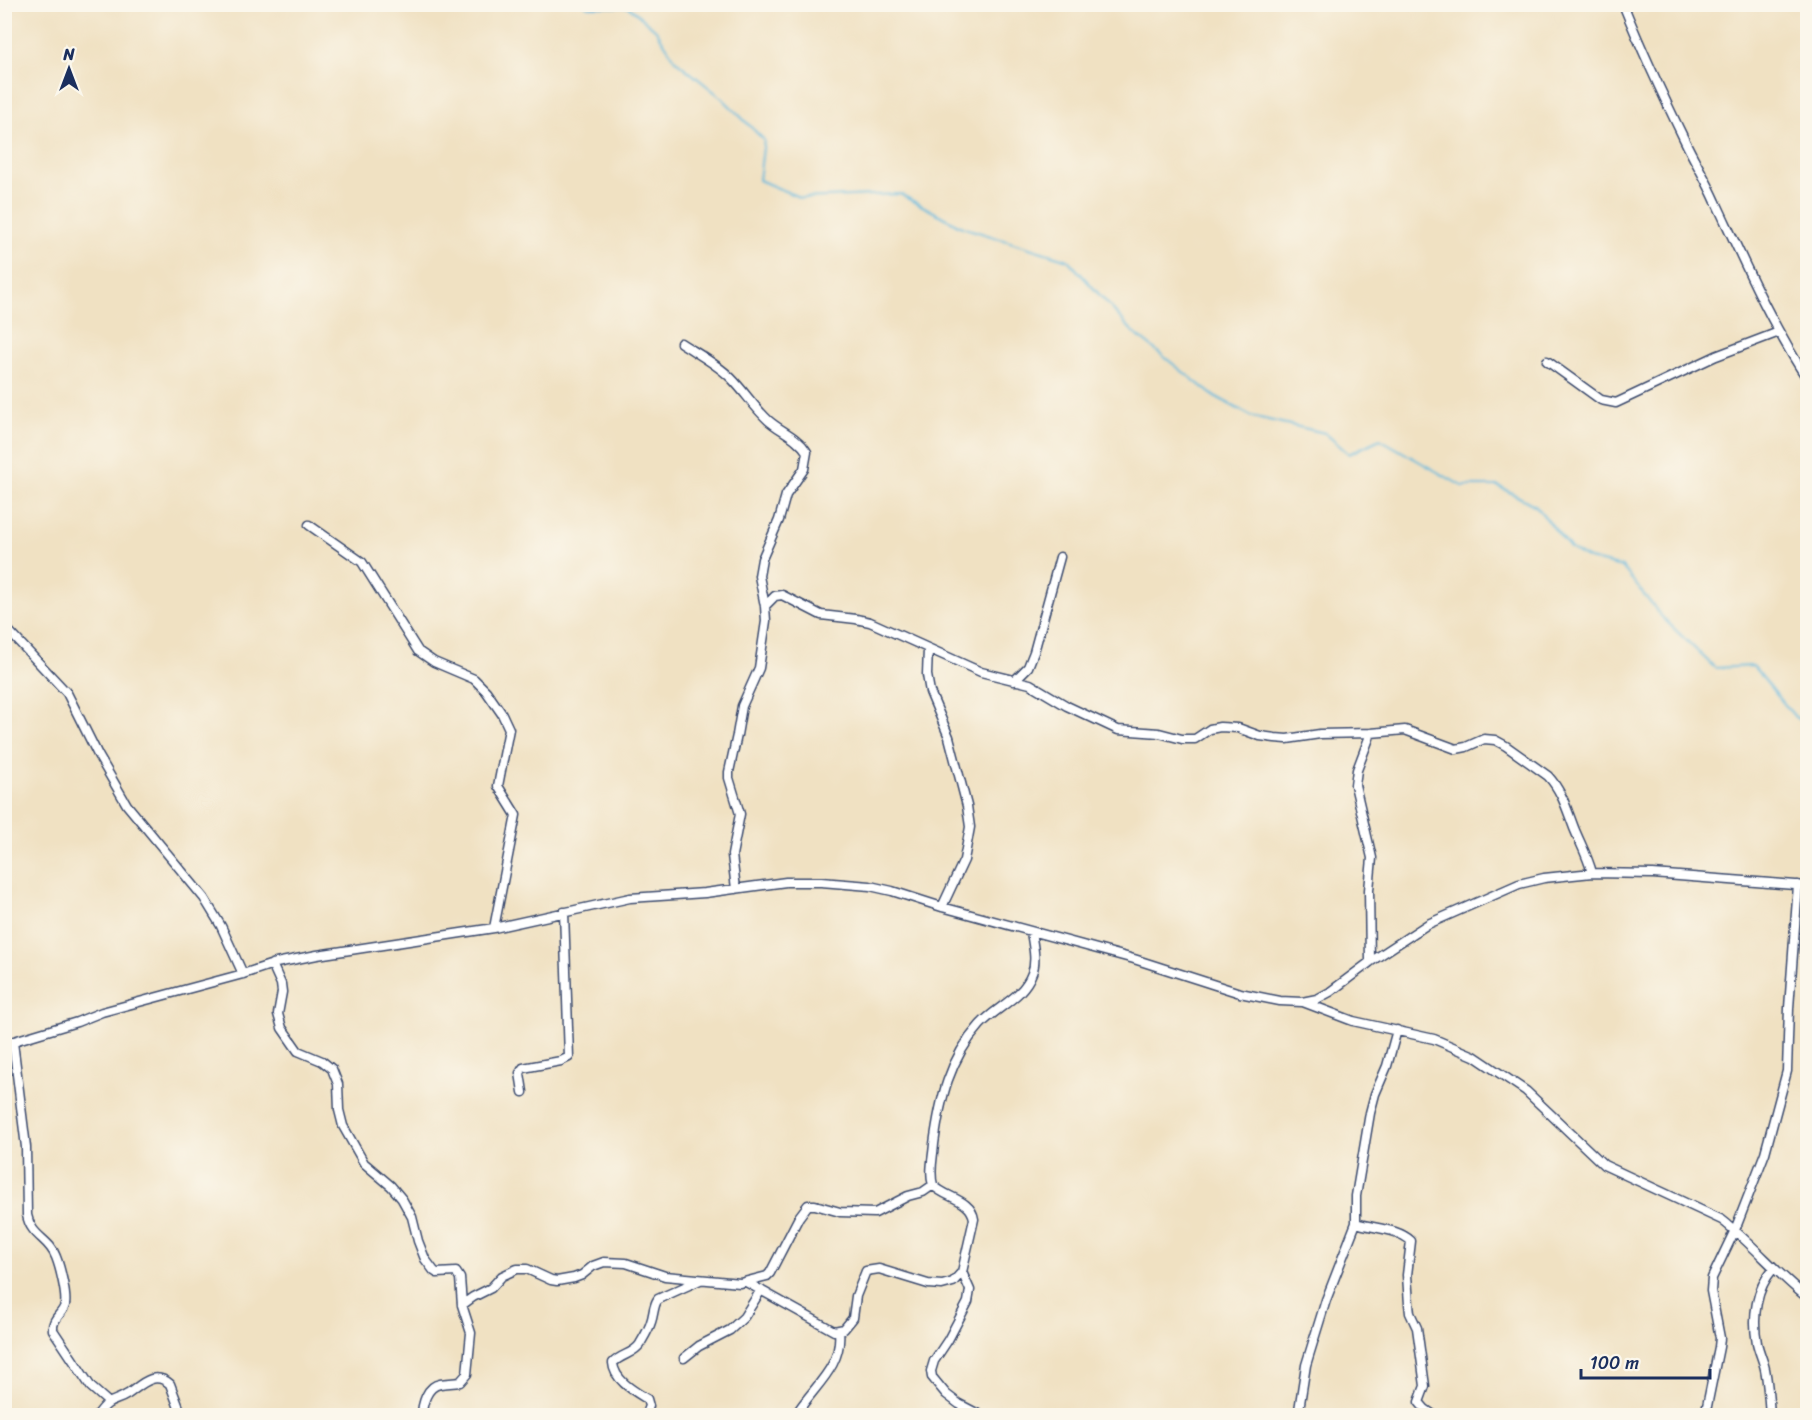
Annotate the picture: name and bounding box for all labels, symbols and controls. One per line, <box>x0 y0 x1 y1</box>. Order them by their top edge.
north arrow <box>39 39 99 99</box>
text: N <box>62 40 75 69</box>
scale bar <box>1581 1342 1710 1380</box>
text: 100 m <box>1590 1347 1639 1379</box>

